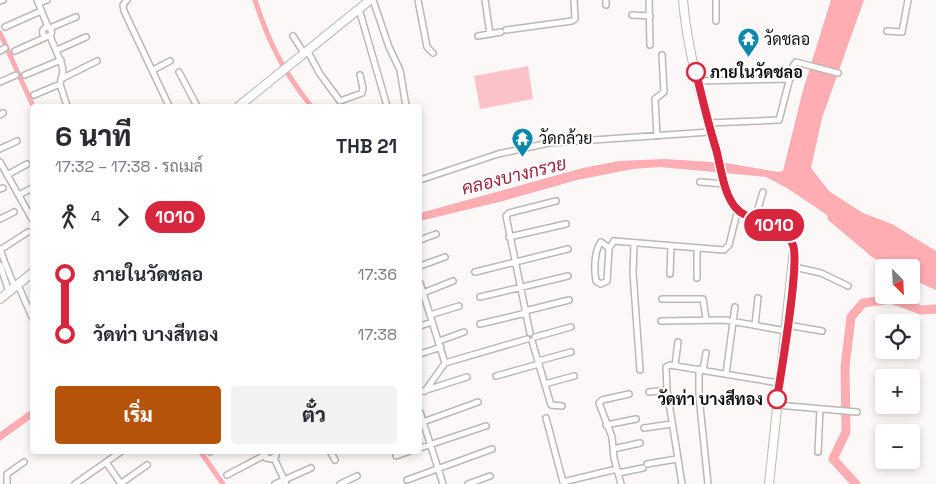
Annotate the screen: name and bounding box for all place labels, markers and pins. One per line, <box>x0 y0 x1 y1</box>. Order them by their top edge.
temple icon: วัดชลอ <box>736 27 760 58</box>
place label: วัดชลอ <box>764 29 810 50</box>
place label: ภายในวัดชลอ <box>710 61 803 83</box>
marker: ภายในวัดชลอ <box>686 62 706 82</box>
temple icon: วัดกล้วย <box>511 126 535 157</box>
place label: วัดกล้วย <box>539 128 593 149</box>
place label: วัดท่า บางสีทอง <box>657 389 763 410</box>
marker: วัดท่า บางสีทอง <box>767 389 787 409</box>

